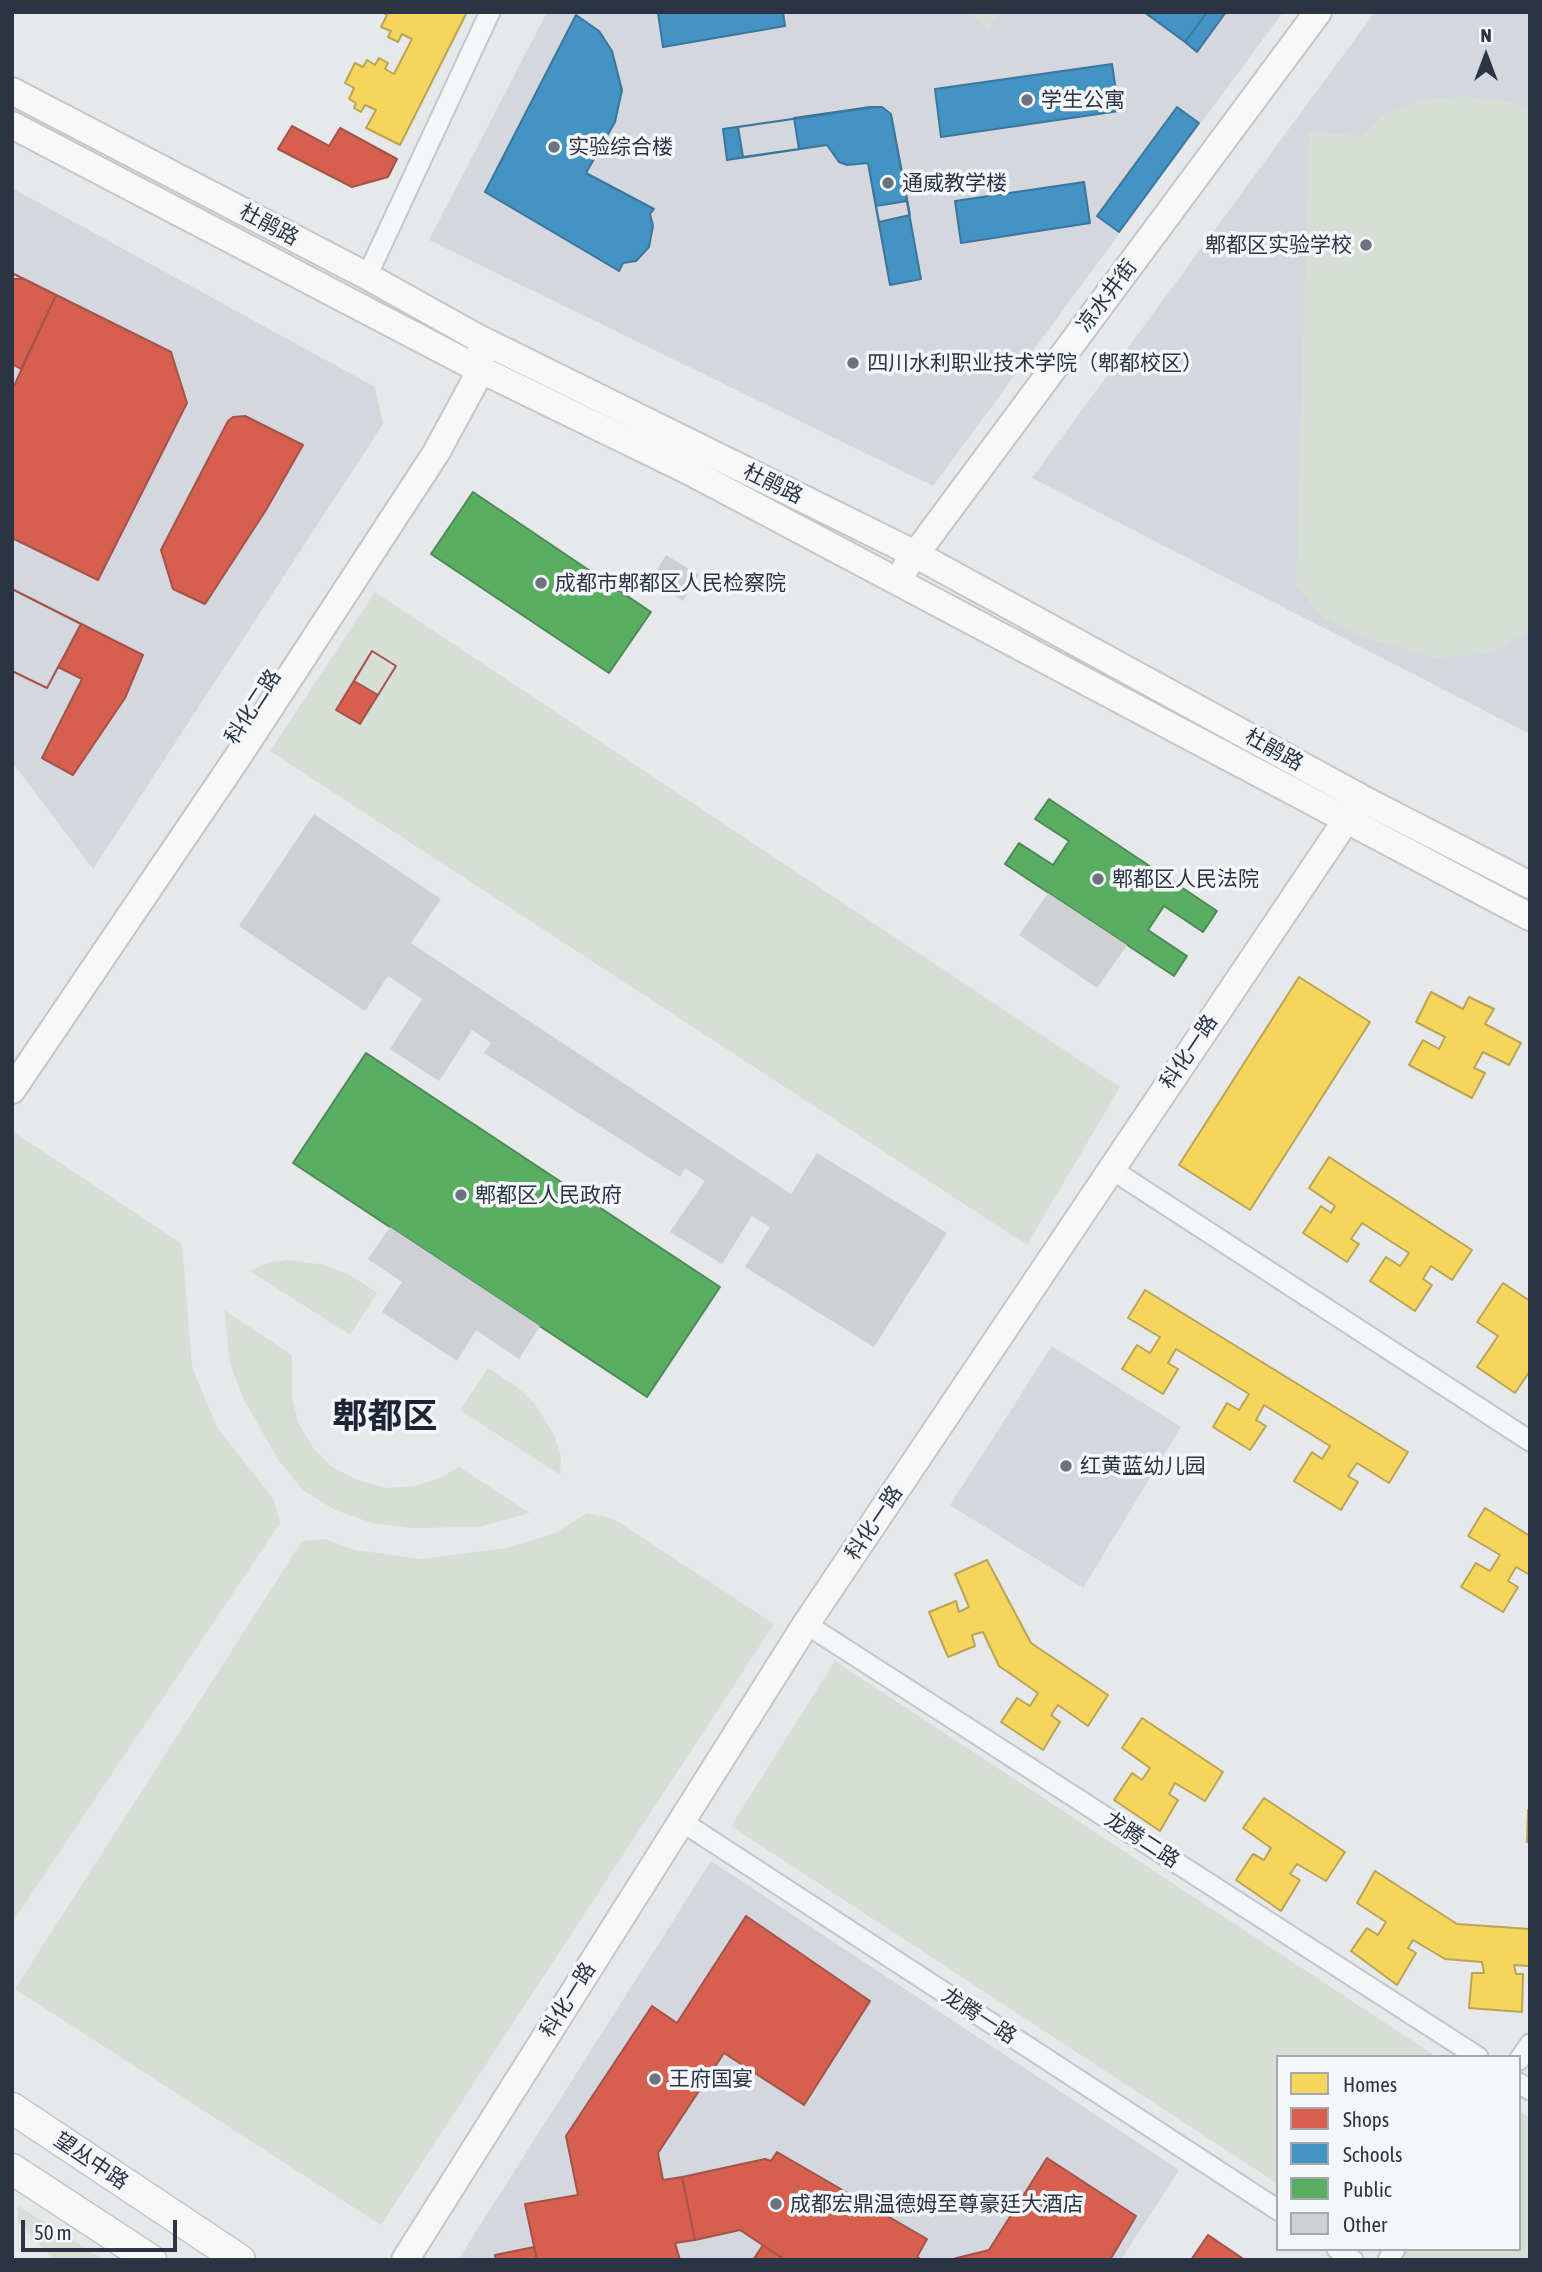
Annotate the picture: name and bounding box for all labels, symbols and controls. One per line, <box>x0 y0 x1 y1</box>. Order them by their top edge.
north arrow <box>1451 21 1521 91</box>
text: N <box>1480 24 1492 46</box>
place label: 学生公寓 <box>1041 87 1125 113</box>
marker: 学生公寓 <box>1019 92 1035 108</box>
place label: 实验综合楼 <box>568 134 673 160</box>
marker: 实验综合楼 <box>546 139 562 155</box>
place label: 通威教学楼 <box>902 170 1007 196</box>
marker: 通威教学楼 <box>880 175 896 191</box>
street label: 杜鹃路 <box>235 199 303 251</box>
place label: 郫都区实验学校 <box>1205 232 1352 258</box>
marker: 郫都区实验学校 <box>1358 237 1374 253</box>
street label: 凉水井街 <box>1072 255 1142 337</box>
place label: 四川水利职业技术学院（郫都校区） <box>867 350 1203 376</box>
marker: 四川水利职业技术学院（郫都校区） <box>845 355 861 371</box>
street label: 杜鹃路 <box>739 459 807 509</box>
place label: 成都市郫都区人民检察院 <box>555 570 786 596</box>
marker: 成都市郫都区人民检察院 <box>533 575 549 591</box>
street label: 科化二路 <box>220 665 286 749</box>
street label: 杜鹃路 <box>1240 724 1308 776</box>
place label: 郫都区人民法院 <box>1112 866 1259 892</box>
marker: 郫都区人民法院 <box>1090 871 1106 887</box>
street label: 科化一路 <box>1155 1010 1223 1094</box>
place label: 郫都区人民政府 <box>475 1182 622 1208</box>
marker: 郫都区人民政府 <box>453 1187 469 1203</box>
district label: 郫都区 <box>333 1396 437 1438</box>
place label: 红黄蓝幼儿园 <box>1080 1453 1206 1479</box>
marker: 红黄蓝幼儿园 <box>1058 1458 1074 1474</box>
street label: 科化一路 <box>840 1481 908 1565</box>
street label: 龙腾二路 <box>1100 1807 1184 1873</box>
street label: 科化一路 <box>535 1958 601 2042</box>
street label: 龙腾一路 <box>937 1983 1021 2049</box>
legend <box>1276 2055 1521 2251</box>
place label: 王府国宴 <box>669 2066 753 2092</box>
marker: 王府国宴 <box>647 2071 663 2087</box>
text: Homes <box>1343 2072 1397 2096</box>
text: Shops <box>1343 2107 1389 2131</box>
street label: 望丛中路 <box>49 2127 133 2195</box>
text: Schools <box>1343 2142 1403 2166</box>
text: Public <box>1343 2177 1392 2201</box>
place label: 成都宏鼎温德姆至尊豪廷大酒店 <box>790 2191 1084 2217</box>
marker: 成都宏鼎温德姆至尊豪廷大酒店 <box>768 2196 784 2212</box>
scale bar <box>24 2206 180 2250</box>
text: Other <box>1343 2212 1387 2236</box>
text: 50 m <box>34 2220 72 2244</box>

